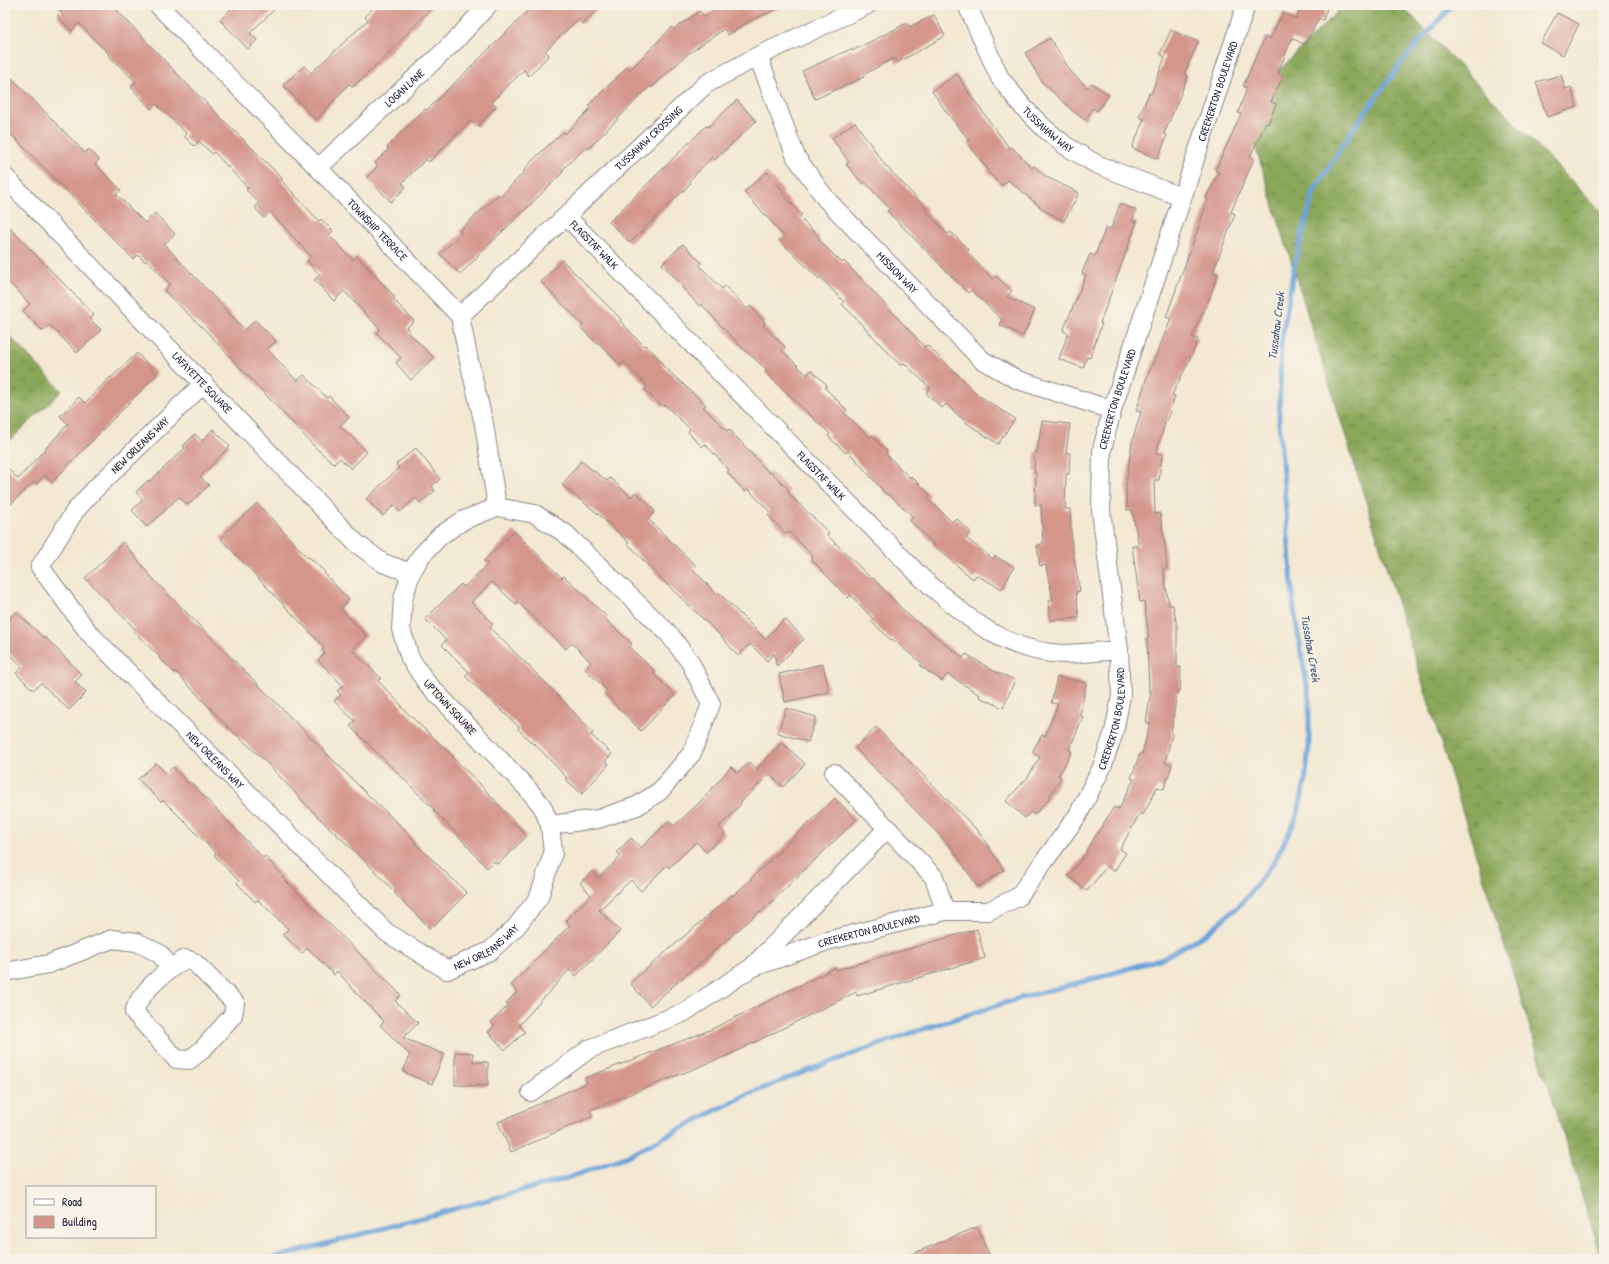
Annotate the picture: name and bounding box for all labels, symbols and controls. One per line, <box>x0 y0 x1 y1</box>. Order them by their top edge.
street label: CREEKERTON BOULEVARD <box>1194 39 1241 143</box>
street label: LOGAN LANE <box>382 66 428 110</box>
street label: TUSSAHAW CROSSING <box>612 103 686 173</box>
street label: TUSSAHAW WAY <box>1020 104 1076 156</box>
street label: TOWNSHIP TERRACE <box>344 196 410 264</box>
street label: FLAGSTAF WALK <box>567 217 622 272</box>
street label: MISSION WAY <box>874 249 921 297</box>
water label: Tussahaw Creek <box>1263 290 1289 361</box>
street label: CREEKERTON BOULEVARD <box>1095 346 1139 451</box>
street label: LAFAYETTE SQUARE <box>170 349 235 417</box>
street label: NEW ORLEANS WAY <box>108 414 172 476</box>
street label: FLAGSTAF WALK <box>794 448 849 503</box>
water label: Tussahaw Creek <box>1297 613 1325 684</box>
street label: CREEKERTON BOULEVARD <box>1095 667 1128 772</box>
street label: UPTOWN SQUARE <box>421 676 480 738</box>
street label: NEW ORLEANS WAY <box>183 728 247 792</box>
street label: CREEKERTON BOULEVARD <box>816 911 922 951</box>
street label: NEW ORLEANS WAY <box>451 921 522 973</box>
legend <box>26 1186 156 1238</box>
text: Road <box>62 1193 82 1210</box>
text: Building <box>62 1213 97 1230</box>

